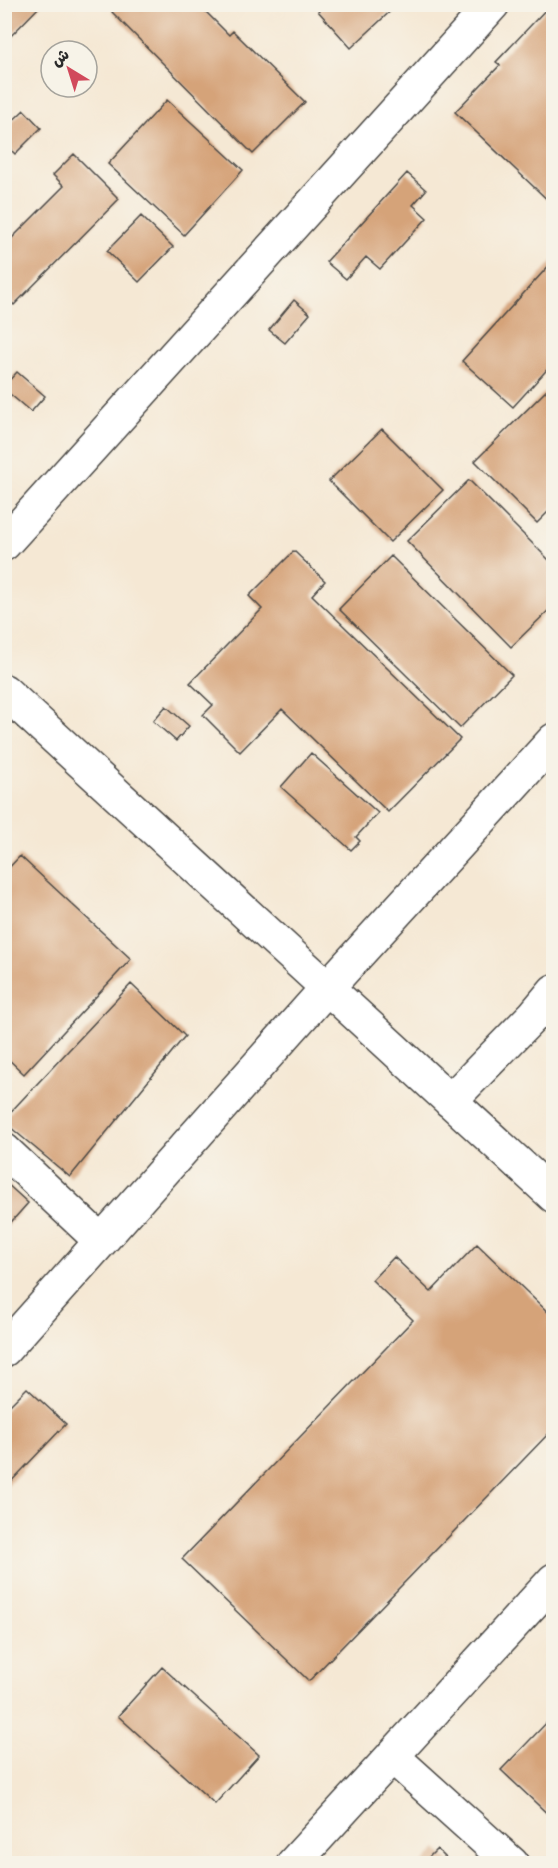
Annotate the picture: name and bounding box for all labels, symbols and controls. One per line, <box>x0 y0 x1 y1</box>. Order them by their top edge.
north arrow <box>39 39 99 99</box>
text: ش <box>47 45 73 70</box>

